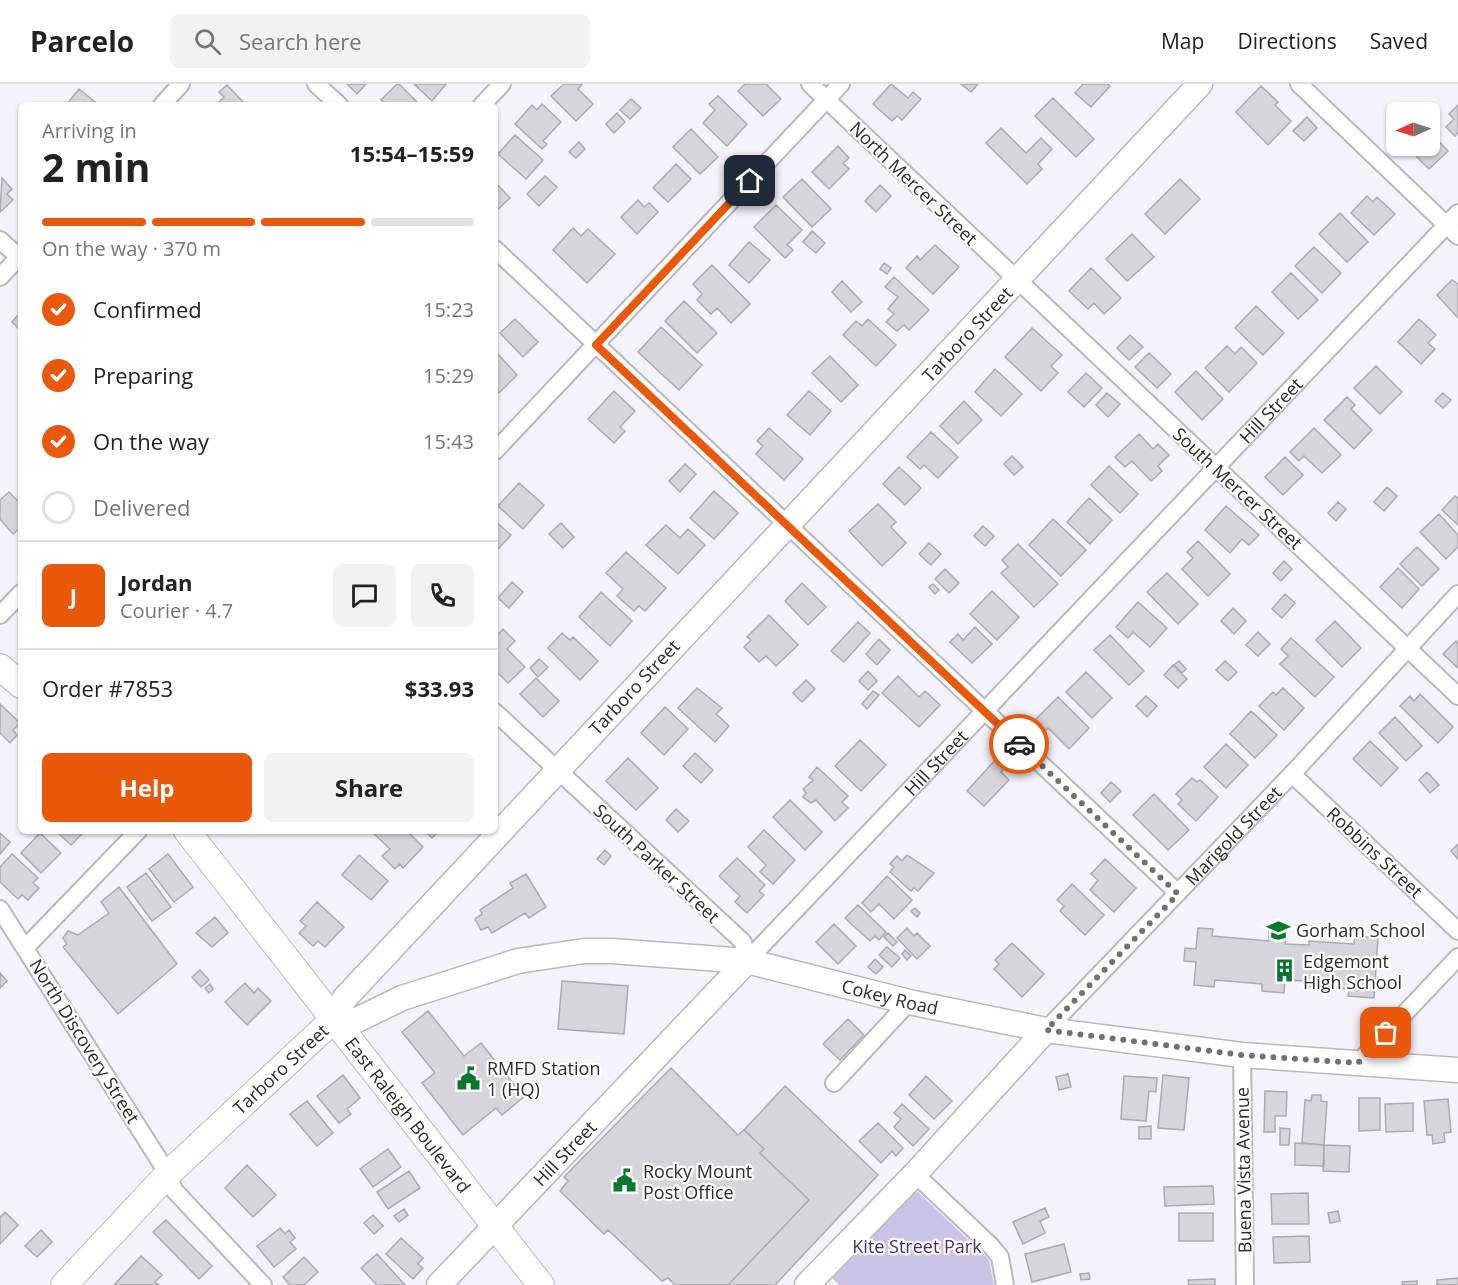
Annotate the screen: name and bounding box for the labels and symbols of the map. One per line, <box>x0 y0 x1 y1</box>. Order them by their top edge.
north arrow <box>1386 102 1440 156</box>
street label: North Mercer Street <box>845 116 983 250</box>
pin <box>724 155 775 206</box>
street label: Tarboro Street <box>917 281 1017 387</box>
street label: Hill Street <box>1234 372 1308 448</box>
street label: South Mercer Street <box>1168 422 1308 554</box>
street label: Tarboro Street <box>584 634 684 740</box>
courier <box>989 714 1049 774</box>
street label: Hill Street <box>899 724 973 800</box>
street label: Marigold Street <box>1180 780 1287 890</box>
street label: South Parker Street <box>589 798 725 928</box>
street label: Robbins Street <box>1322 801 1428 903</box>
school or university icon: Gorham School <box>1265 917 1291 943</box>
place label: Gorham School <box>1296 918 1425 942</box>
place label: Edgemont High School <box>1303 949 1402 994</box>
street label: North Discovery Street <box>24 954 146 1128</box>
building icon: Edgemont High School <box>1272 958 1298 984</box>
street label: Cokey Road <box>839 973 940 1020</box>
pin <box>1360 1007 1411 1058</box>
street label: Tarboro Street <box>228 1018 333 1119</box>
street label: East Raleigh Boulevard <box>340 1032 477 1198</box>
place label: RMFD Station 1 (HQ) <box>487 1056 600 1101</box>
public building icon: RMFD Station 1 (HQ) <box>456 1065 482 1091</box>
street label: Buena Vista Avenue <box>1230 1087 1256 1253</box>
street label: Hill Street <box>527 1115 601 1191</box>
place label: Rocky Mount Post Office <box>643 1159 752 1204</box>
public building icon: Rocky Mount Post Office <box>612 1168 638 1194</box>
park label: Kite Street Park <box>852 1234 982 1258</box>

